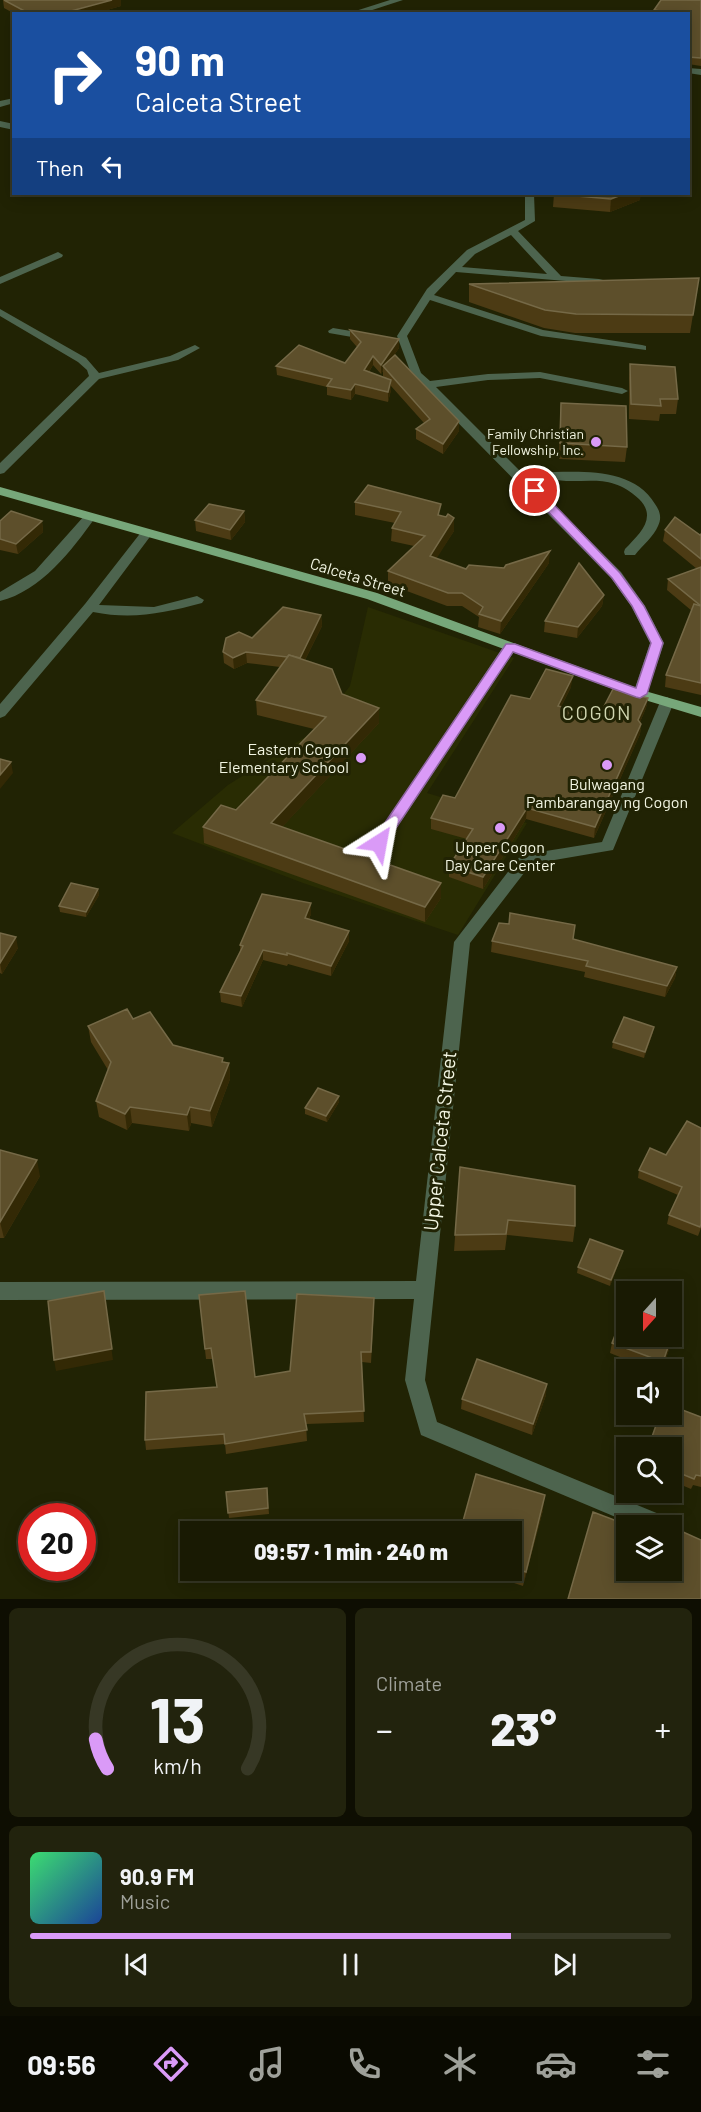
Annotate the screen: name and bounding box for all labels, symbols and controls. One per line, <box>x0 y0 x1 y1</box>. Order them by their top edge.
text: 90 m <box>135 34 225 84</box>
icon: right <box>36 36 114 114</box>
text: Calceta Street <box>135 85 302 117</box>
icon: left <box>96 150 129 183</box>
text: Then <box>36 154 84 180</box>
place label: Family Christian Fellowship, Inc. <box>487 425 584 458</box>
marker: Family Christian Fellowship, Inc. <box>589 435 603 449</box>
pin <box>509 465 560 516</box>
icon: arrive <box>518 474 551 507</box>
street label: Calceta Street <box>308 553 408 600</box>
district label: COGON <box>562 700 632 724</box>
place label: Eastern Cogon Elementary School <box>219 739 349 776</box>
marker: Eastern Cogon Elementary School <box>354 751 368 765</box>
marker: Bulwagang Pambarangay ng Cogon <box>600 758 614 772</box>
place label: Bulwagang Pambarangay ng Cogon <box>526 774 688 811</box>
position arrow <box>347 811 411 875</box>
marker: Upper Cogon Day Care Center <box>493 821 507 835</box>
place label: Upper Cogon Day Care Center <box>445 837 555 874</box>
street label: Upper Calceta Street <box>418 1050 460 1232</box>
north arrow <box>616 1281 682 1347</box>
map controls <box>616 1281 682 1581</box>
button: sound <box>616 1359 682 1425</box>
button: search <box>616 1437 682 1503</box>
speed limit sign: 20 <box>18 1503 96 1581</box>
button: layers <box>616 1515 682 1581</box>
text: 09:57 · 1 min · 240 m <box>254 1538 448 1564</box>
text: Climate <box>376 1671 442 1695</box>
text: 13 <box>150 1681 205 1755</box>
text: 23° <box>490 1701 557 1755</box>
text: − <box>376 1709 393 1749</box>
text: + <box>654 1709 671 1749</box>
text: km/h <box>153 1754 202 1779</box>
text: 90.9 FM <box>120 1863 194 1889</box>
text: Music <box>120 1889 170 1913</box>
icon: previous <box>120 1948 153 1981</box>
icon: pause <box>334 1948 367 1981</box>
icon: next <box>548 1948 581 1981</box>
icon: directions <box>150 2043 192 2085</box>
icon: music <box>246 2043 288 2085</box>
icon: phone <box>343 2043 385 2085</box>
icon: climate <box>439 2043 481 2085</box>
icon: car <box>535 2043 577 2085</box>
icon: filters <box>632 2043 674 2085</box>
text: 09:56 <box>27 2048 96 2080</box>

